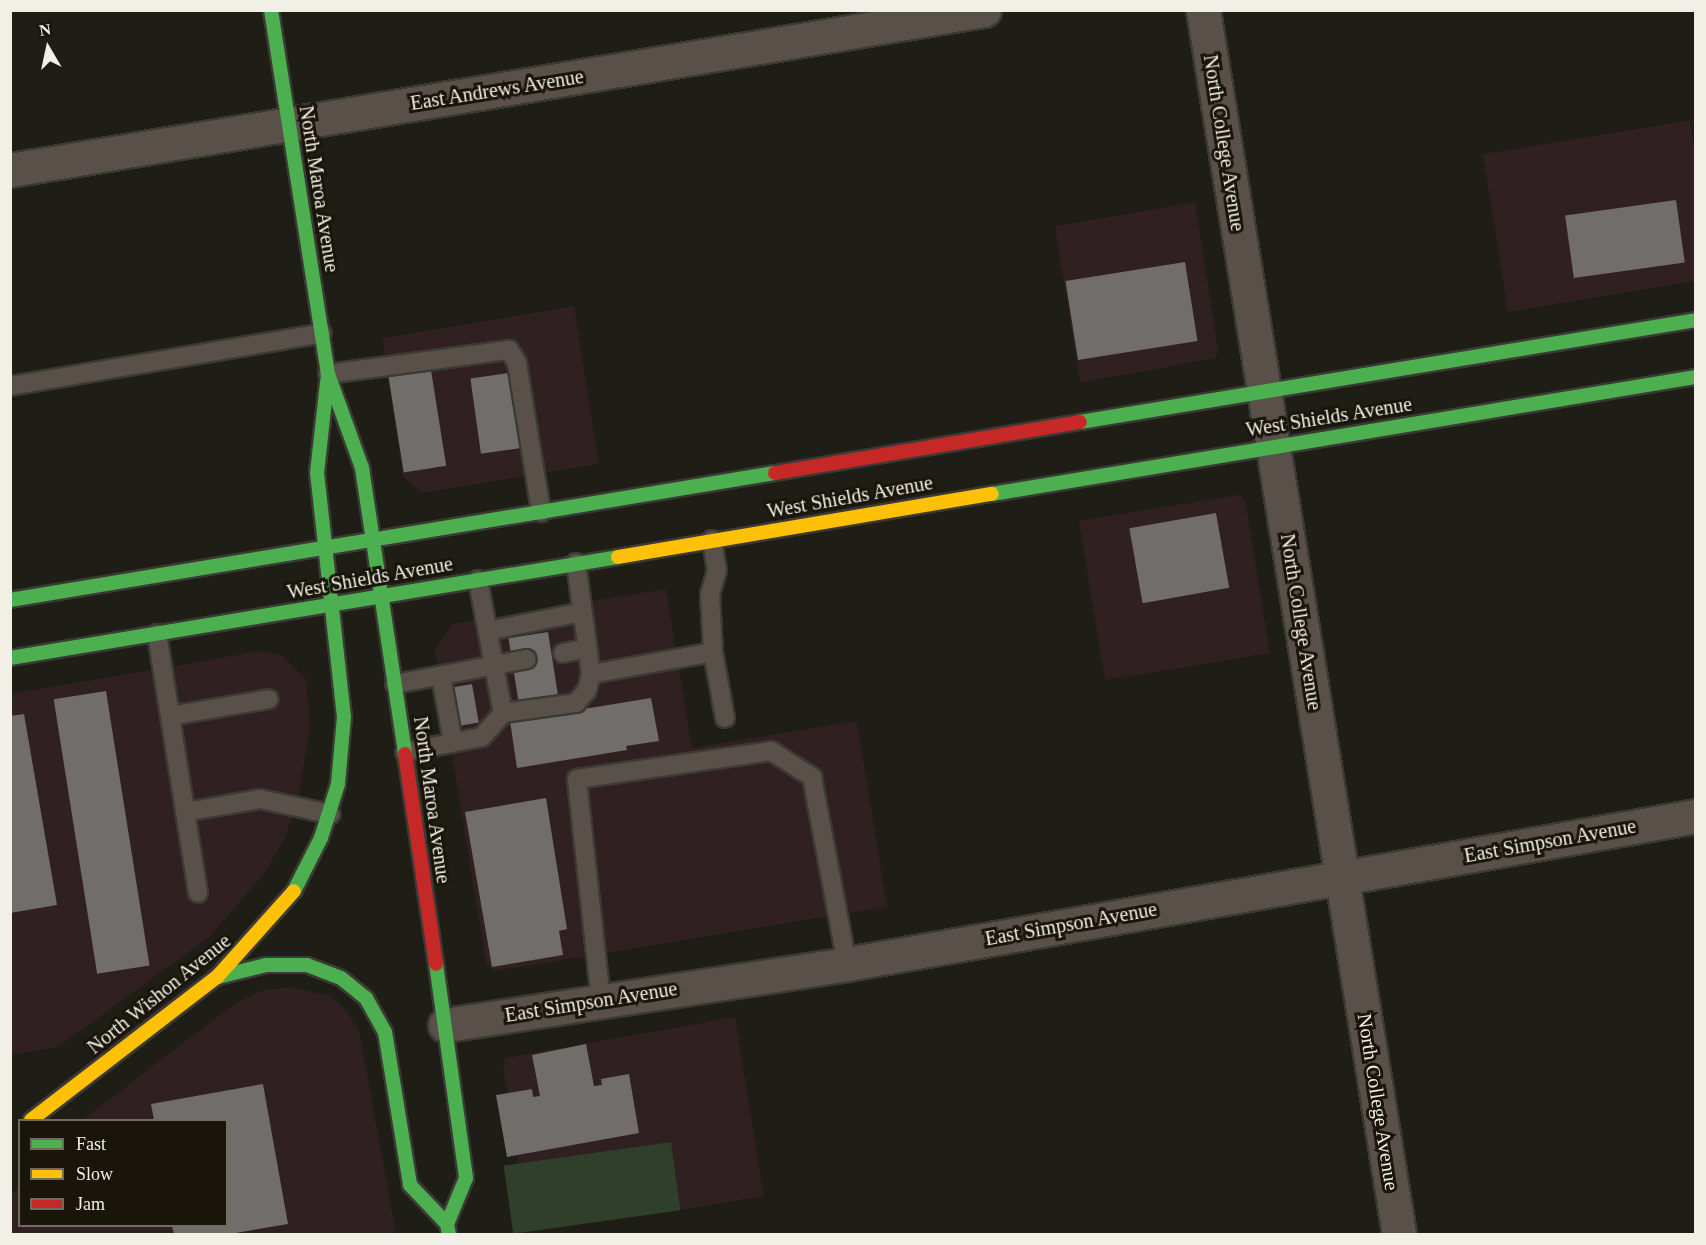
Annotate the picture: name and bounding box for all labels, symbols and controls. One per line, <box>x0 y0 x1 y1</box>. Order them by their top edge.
north arrow <box>18 18 78 78</box>
text: N <box>38 20 52 39</box>
street label: North College Avenue <box>1198 52 1250 234</box>
street label: East Andrews Avenue <box>408 64 586 116</box>
street label: North Maroa Avenue <box>294 103 344 275</box>
street label: West Shields Avenue <box>1244 392 1414 442</box>
street label: West Shields Avenue <box>765 471 935 523</box>
street label: North College Avenue <box>1275 531 1327 713</box>
street label: West Shields Avenue <box>285 552 455 604</box>
street label: North Maroa Avenue <box>408 714 456 886</box>
street label: East Simpson Avenue <box>1462 814 1638 868</box>
street label: East Simpson Avenue <box>983 897 1159 951</box>
street label: North Wishon Avenue <box>82 928 236 1060</box>
street label: East Simpson Avenue <box>503 976 679 1028</box>
street label: North College Avenue <box>1352 1011 1404 1193</box>
legend <box>18 1119 228 1227</box>
text: Fast <box>76 1134 106 1154</box>
text: Slow <box>76 1164 113 1184</box>
text: Jam <box>76 1194 105 1214</box>

